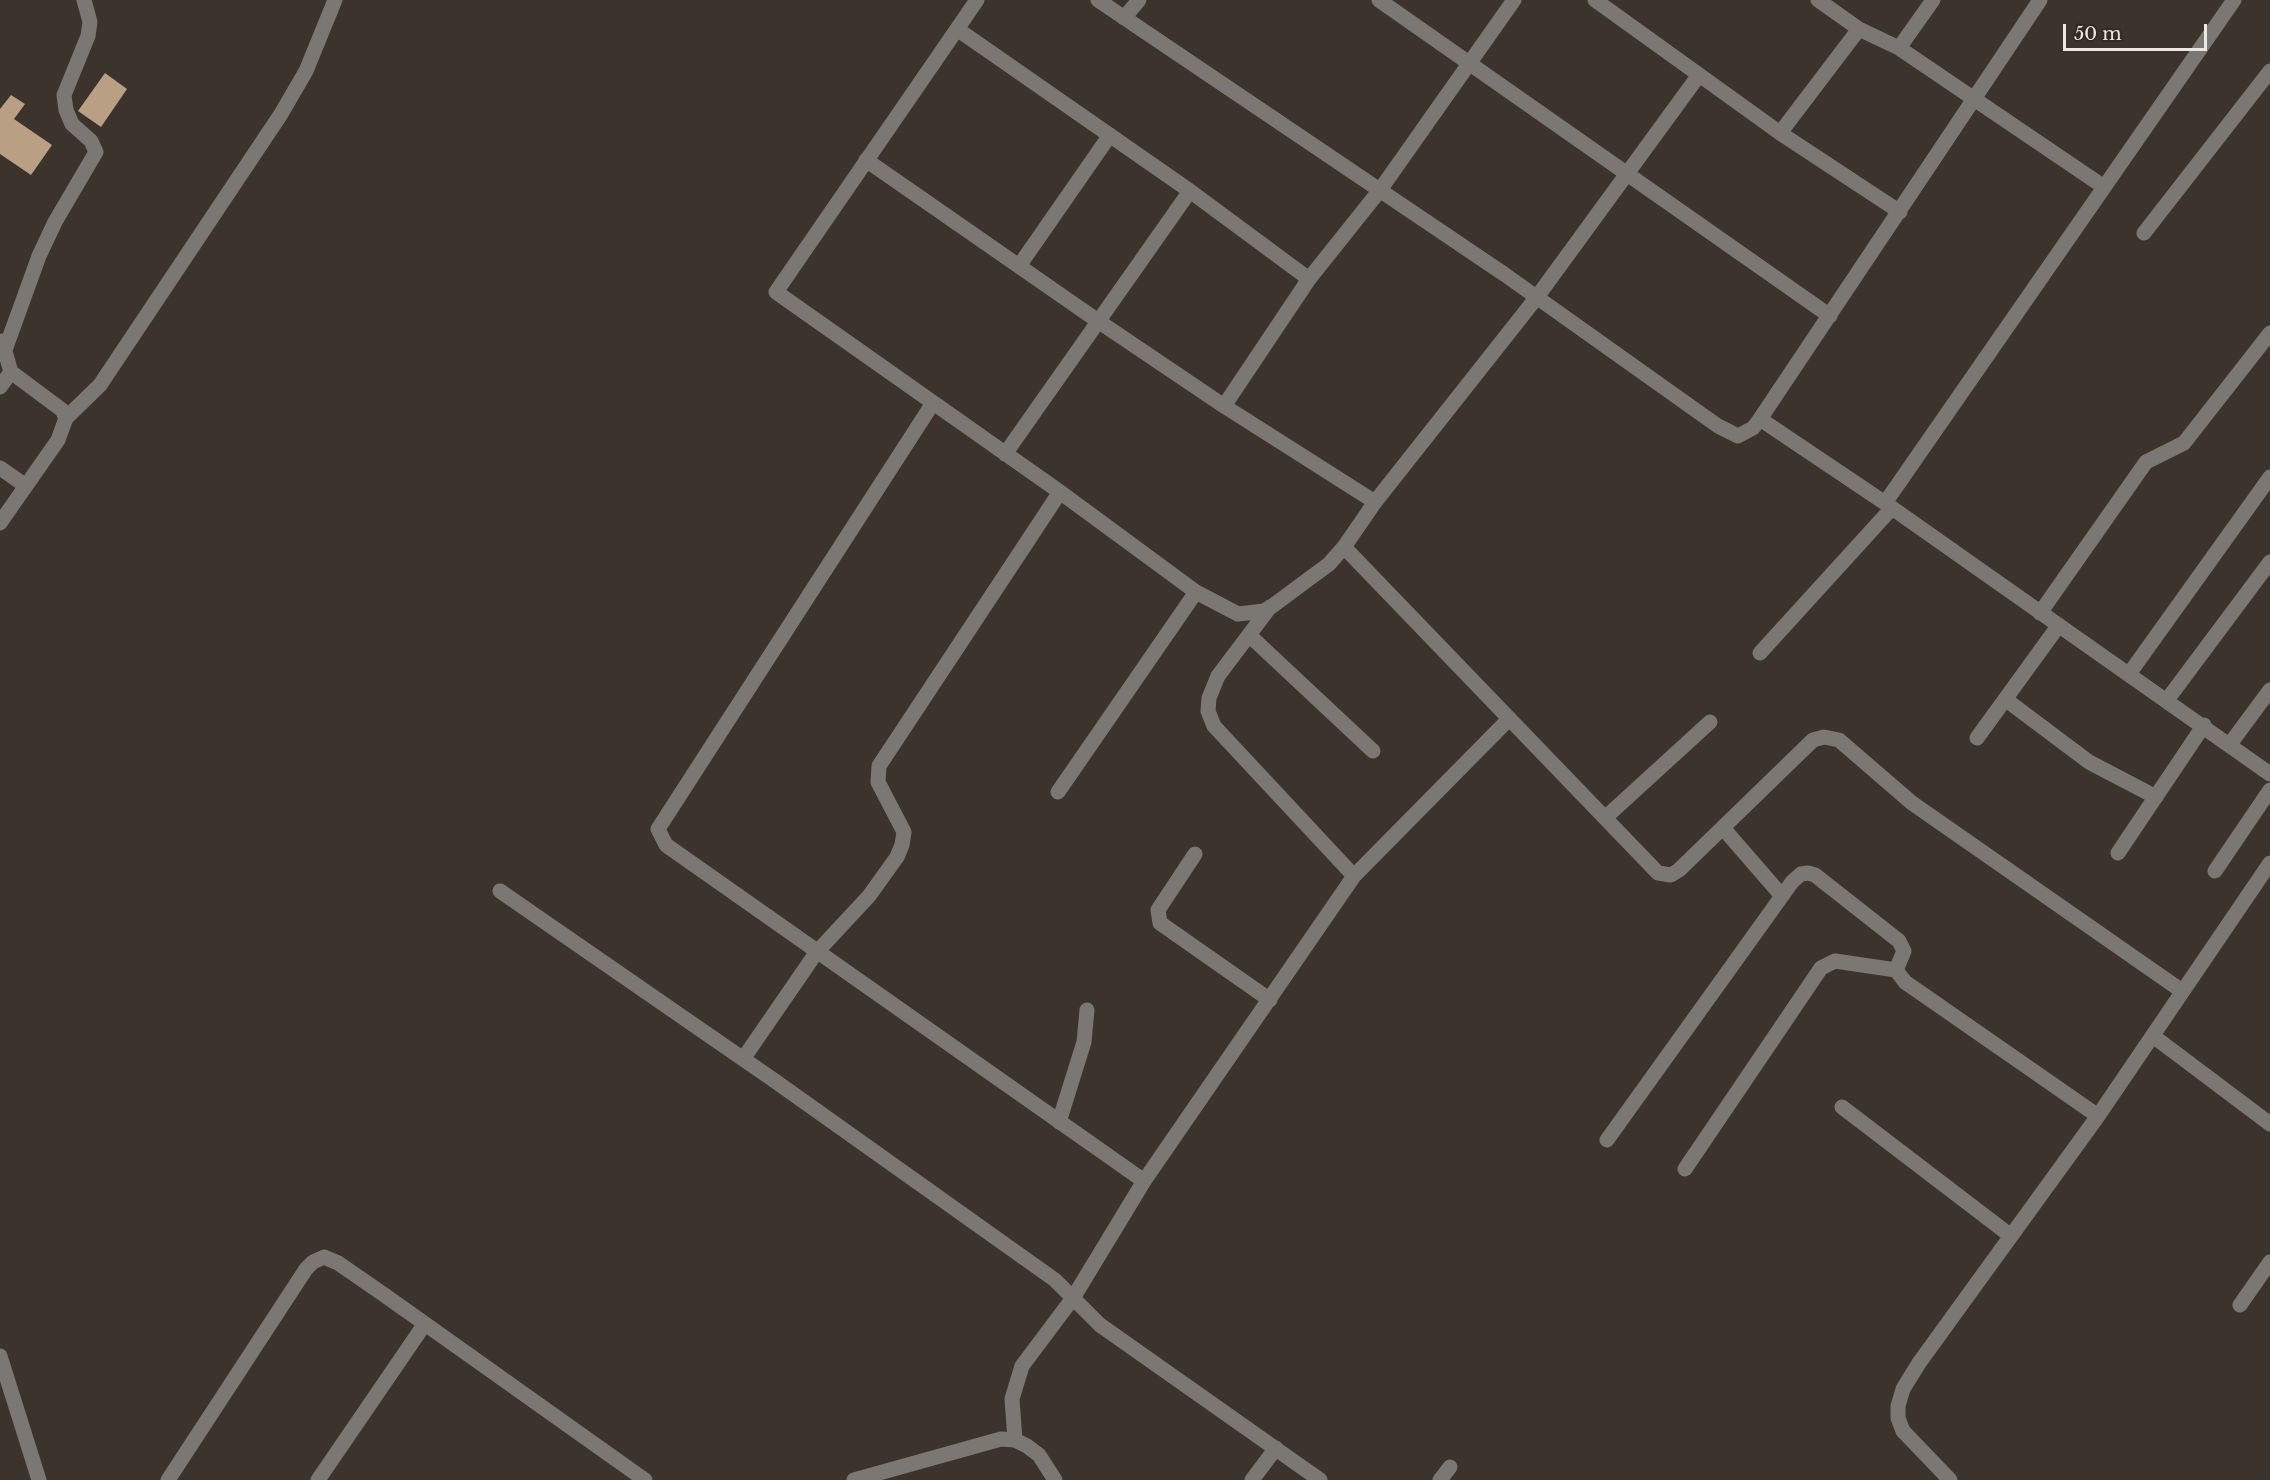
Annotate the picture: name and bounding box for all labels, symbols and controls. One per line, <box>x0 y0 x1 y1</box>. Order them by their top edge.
scale bar <box>2066 12 2210 50</box>
text: 50 m <box>2074 23 2122 45</box>

